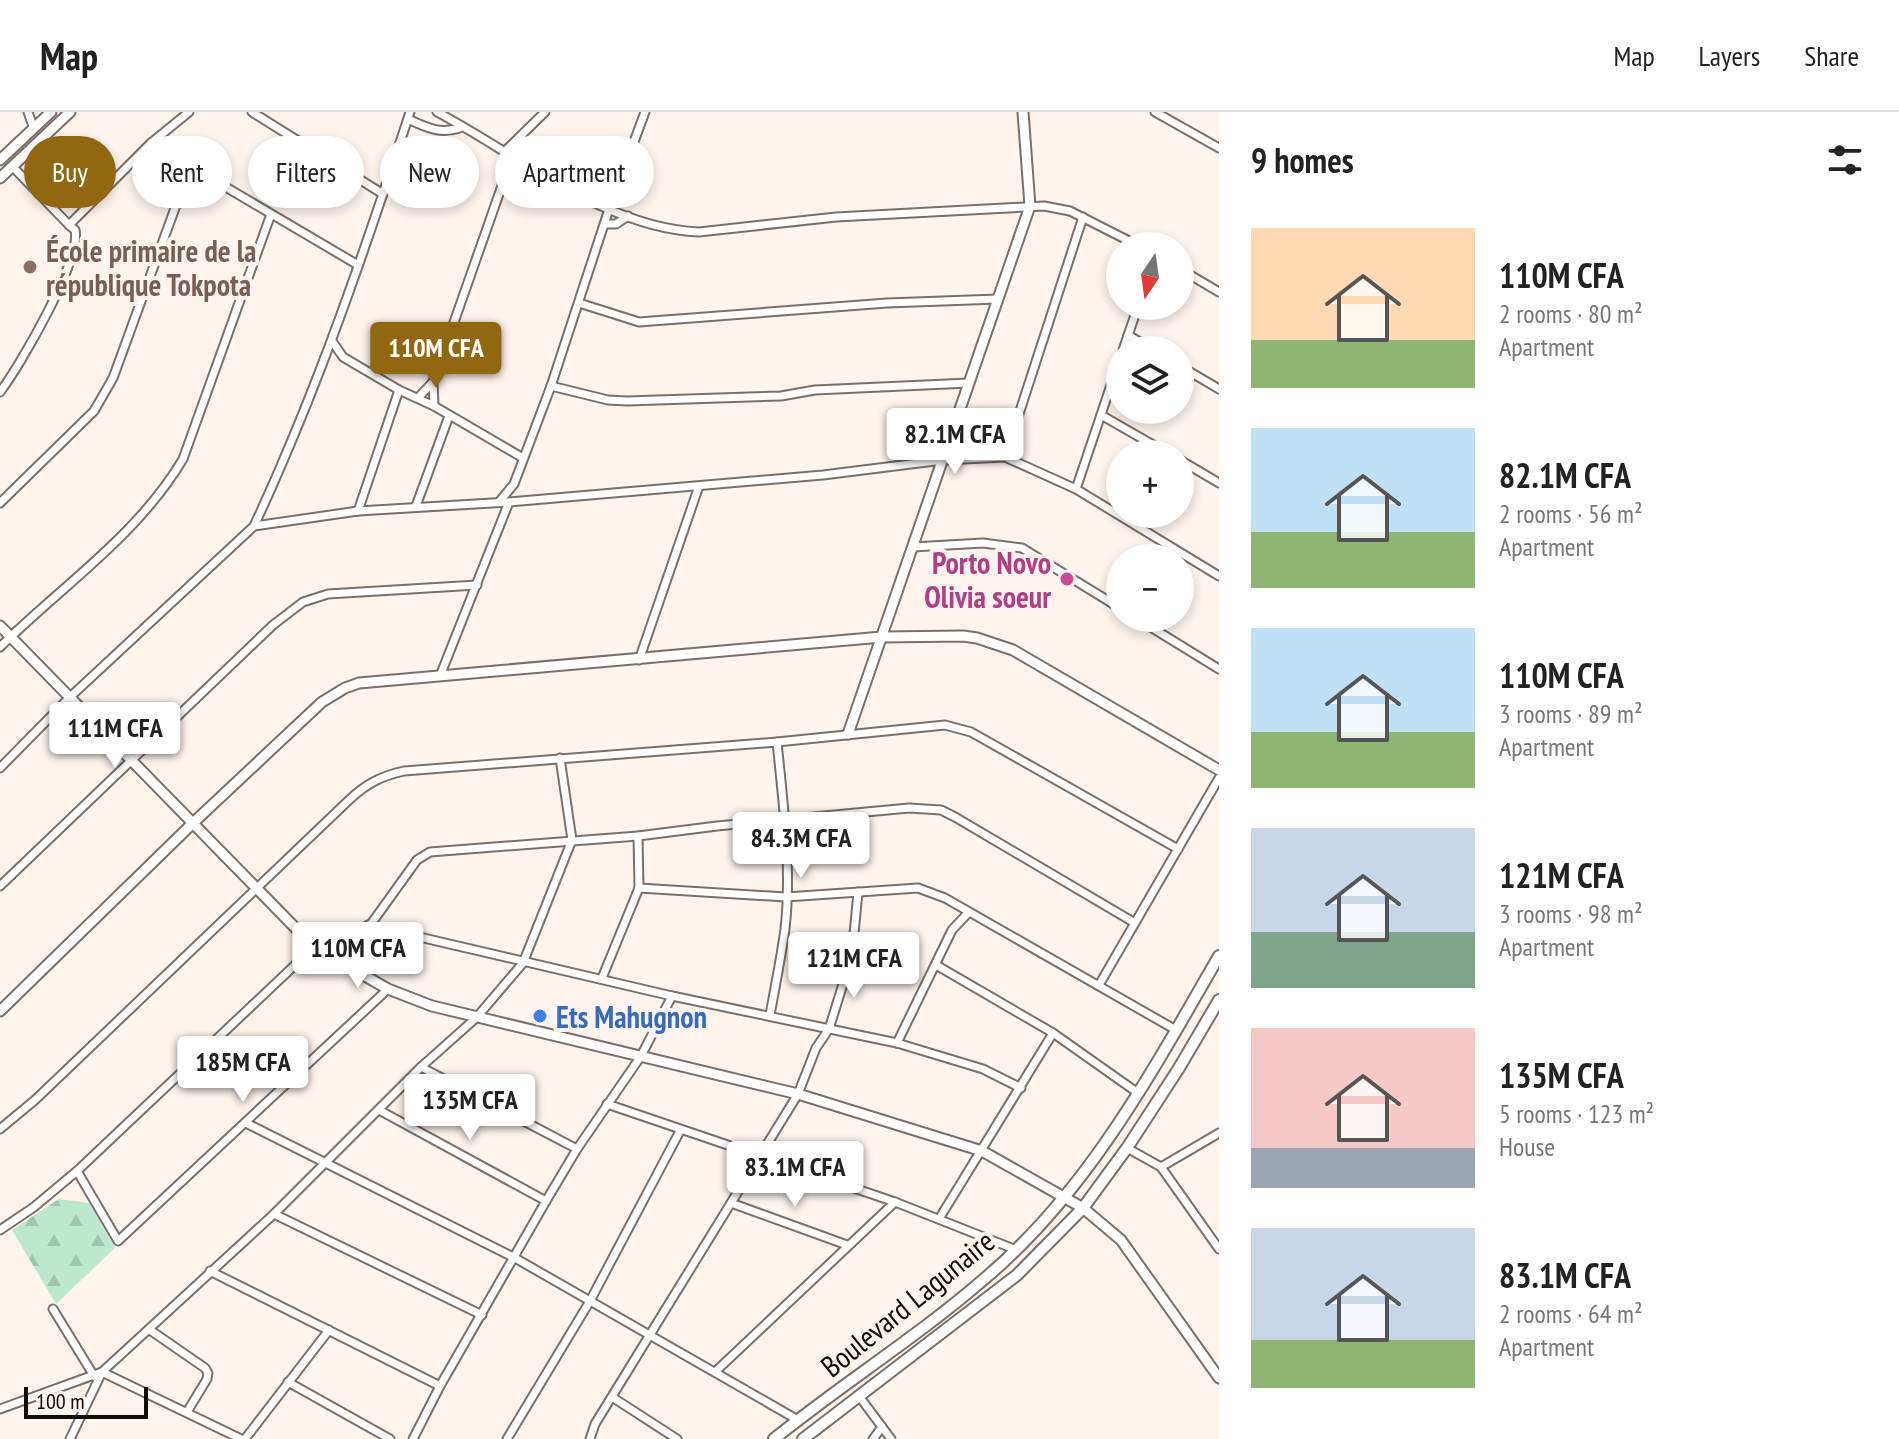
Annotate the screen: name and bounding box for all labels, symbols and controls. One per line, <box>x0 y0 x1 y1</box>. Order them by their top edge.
text: Map <box>40 31 98 80</box>
text: Map <box>1613 37 1655 74</box>
text: Layers <box>1699 37 1760 74</box>
text: Share <box>1804 37 1859 74</box>
chip: Buy <box>24 136 116 208</box>
chip: Rent <box>132 136 232 208</box>
chip: Filters <box>248 136 364 208</box>
chip: New <box>380 136 479 208</box>
chip: Apartment <box>495 136 654 208</box>
text: 9 homes <box>1251 138 1354 182</box>
icon: filters <box>1823 138 1867 182</box>
place label: École primaire de la république Tokpota <box>46 231 256 304</box>
north arrow <box>1106 232 1194 320</box>
map controls <box>1106 232 1194 632</box>
text: 110M CFA <box>1499 253 1624 297</box>
marker: École primaire de la république Tokpota <box>21 258 39 276</box>
icon: home <box>1315 260 1411 356</box>
text: 2 rooms · 80 m² <box>1499 297 1643 330</box>
pin: 110M CFA <box>353 322 519 390</box>
text: Apartment <box>1499 330 1594 363</box>
text: 110M CFA <box>388 331 484 364</box>
button: layers <box>1106 336 1194 424</box>
pin: 82.1M CFA <box>863 408 1047 476</box>
text: 82.1M CFA <box>905 417 1005 450</box>
button: + <box>1106 440 1194 528</box>
text: 82.1M CFA <box>1499 453 1631 497</box>
icon: home <box>1315 460 1411 556</box>
text: 2 rooms · 56 m² <box>1499 497 1643 530</box>
text: Apartment <box>1499 530 1594 563</box>
place label: Porto Novo Olivia soeur <box>924 543 1051 616</box>
button: − <box>1106 544 1194 632</box>
marker: Porto Novo Olivia soeur <box>1058 570 1076 588</box>
text: 110M CFA <box>1499 653 1624 697</box>
icon: home <box>1315 660 1411 756</box>
text: 3 rooms · 89 m² <box>1499 697 1643 730</box>
pin: 111M CFA <box>32 702 198 770</box>
text: 111M CFA <box>67 711 163 744</box>
text: Apartment <box>1499 730 1594 763</box>
pin: 84.3M CFA <box>709 812 893 880</box>
text: 84.3M CFA <box>751 821 851 854</box>
text: 121M CFA <box>1499 853 1624 897</box>
icon: home <box>1315 860 1411 956</box>
text: 3 rooms · 98 m² <box>1499 897 1643 930</box>
pin: 110M CFA <box>275 922 441 990</box>
text: Apartment <box>1499 930 1594 963</box>
text: 110M CFA <box>310 931 406 964</box>
pin: 121M CFA <box>771 932 937 1000</box>
text: 121M CFA <box>806 941 902 974</box>
place label: Ets Mahugnon <box>556 997 707 1036</box>
marker: Ets Mahugnon <box>531 1007 549 1025</box>
pin: 185M CFA <box>160 1036 326 1104</box>
text: 185M CFA <box>195 1045 291 1078</box>
text: 135M CFA <box>1499 1053 1624 1097</box>
icon: home <box>1315 1060 1411 1156</box>
pin: 135M CFA <box>387 1074 553 1142</box>
text: 135M CFA <box>422 1083 518 1116</box>
text: 5 rooms · 123 m² <box>1499 1097 1654 1130</box>
text: House <box>1499 1130 1555 1163</box>
pin: 83.1M CFA <box>703 1141 887 1209</box>
text: 83.1M CFA <box>745 1150 845 1183</box>
street label: Boulevard Lagunaire <box>812 1221 1002 1385</box>
text: 83.1M CFA <box>1499 1253 1631 1297</box>
icon: home <box>1315 1260 1411 1356</box>
text: 2 rooms · 64 m² <box>1499 1297 1643 1330</box>
text: Apartment <box>1499 1330 1594 1363</box>
scale bar <box>24 1383 148 1419</box>
text: 100 m <box>36 1387 85 1415</box>

